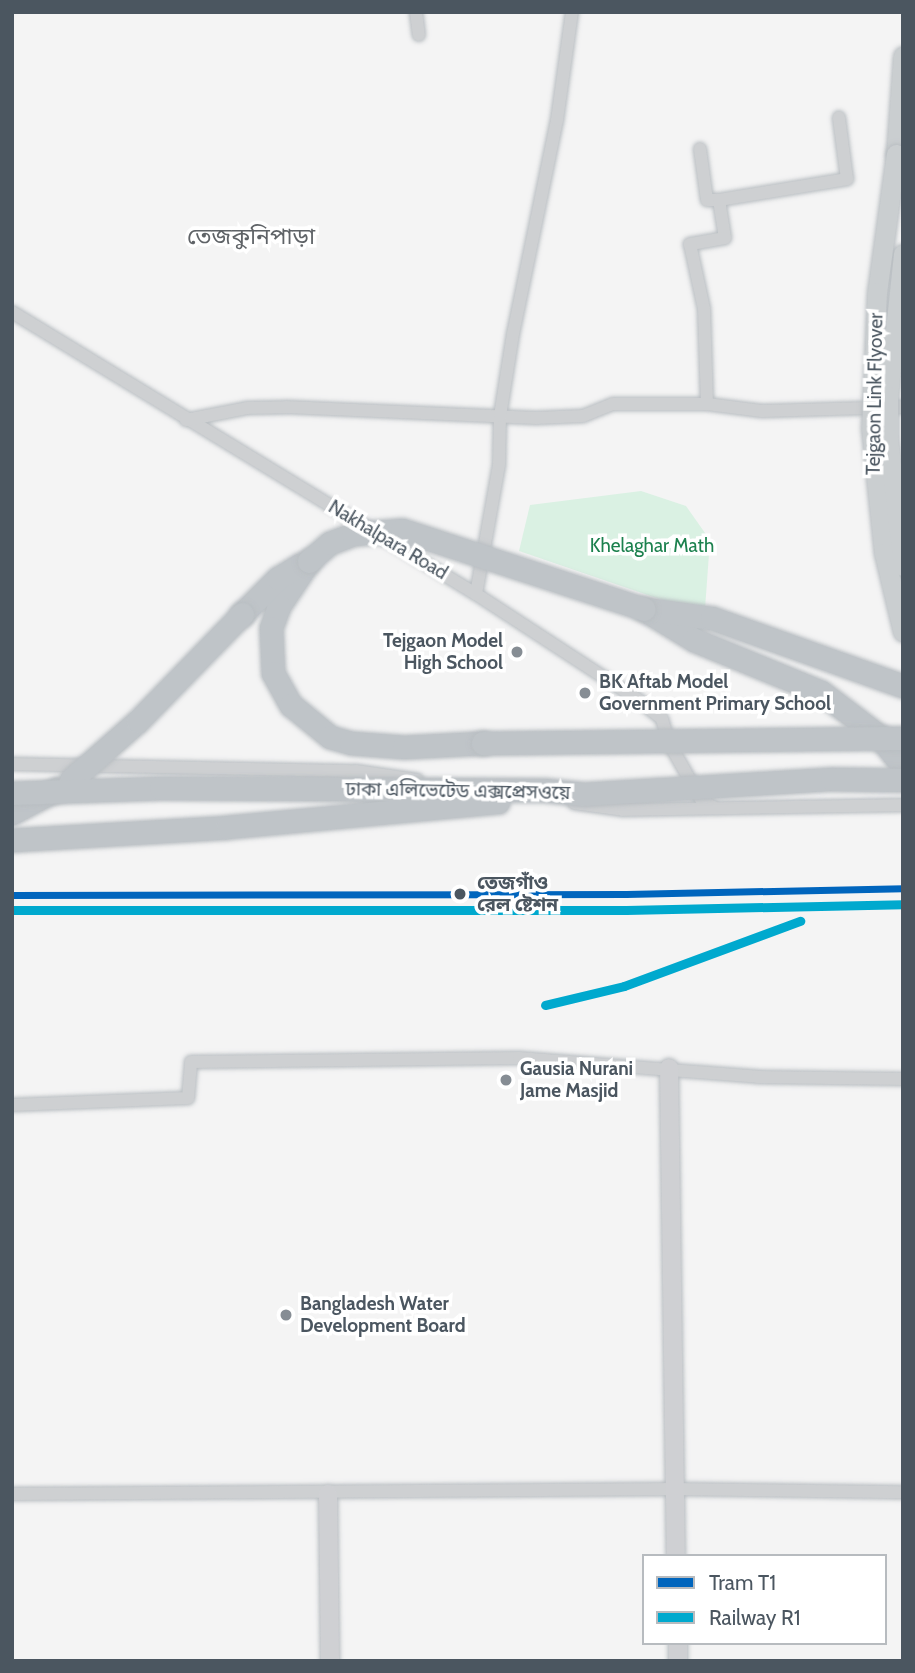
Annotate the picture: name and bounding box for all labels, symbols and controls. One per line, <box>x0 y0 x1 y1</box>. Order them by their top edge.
district label: তেজকুনিপাড়া <box>187 222 315 250</box>
street label: Tejgaon Link Flyover <box>862 313 888 475</box>
street label: Nakhalpara Road <box>324 495 452 585</box>
park label: Khelaghar Math <box>590 535 714 557</box>
place label: Tejgaon Model High School <box>383 630 503 674</box>
marker: Tejgaon Model High School <box>509 644 525 660</box>
place label: BK Aftab Model Government Primary School <box>599 671 831 715</box>
marker: BK Aftab Model Government Primary School <box>577 685 593 701</box>
street label: ঢাকা এলিভেটেড এক্সপ্রেসওয়ে <box>345 778 571 804</box>
place label: তেজগাঁও রেল ষ্টেশন <box>477 872 558 916</box>
marker: তেজগাঁও রেল ষ্টেশন <box>449 883 471 905</box>
place label: Gausia Nurani Jame Masjid <box>520 1058 633 1102</box>
marker: Gausia Nurani Jame Masjid <box>498 1072 514 1088</box>
place label: Bangladesh Water Development Board <box>300 1293 466 1337</box>
marker: Bangladesh Water Development Board <box>278 1307 294 1323</box>
legend <box>642 1554 887 1645</box>
text: Tram T1 <box>709 1570 776 1595</box>
text: Railway R1 <box>709 1605 801 1630</box>

